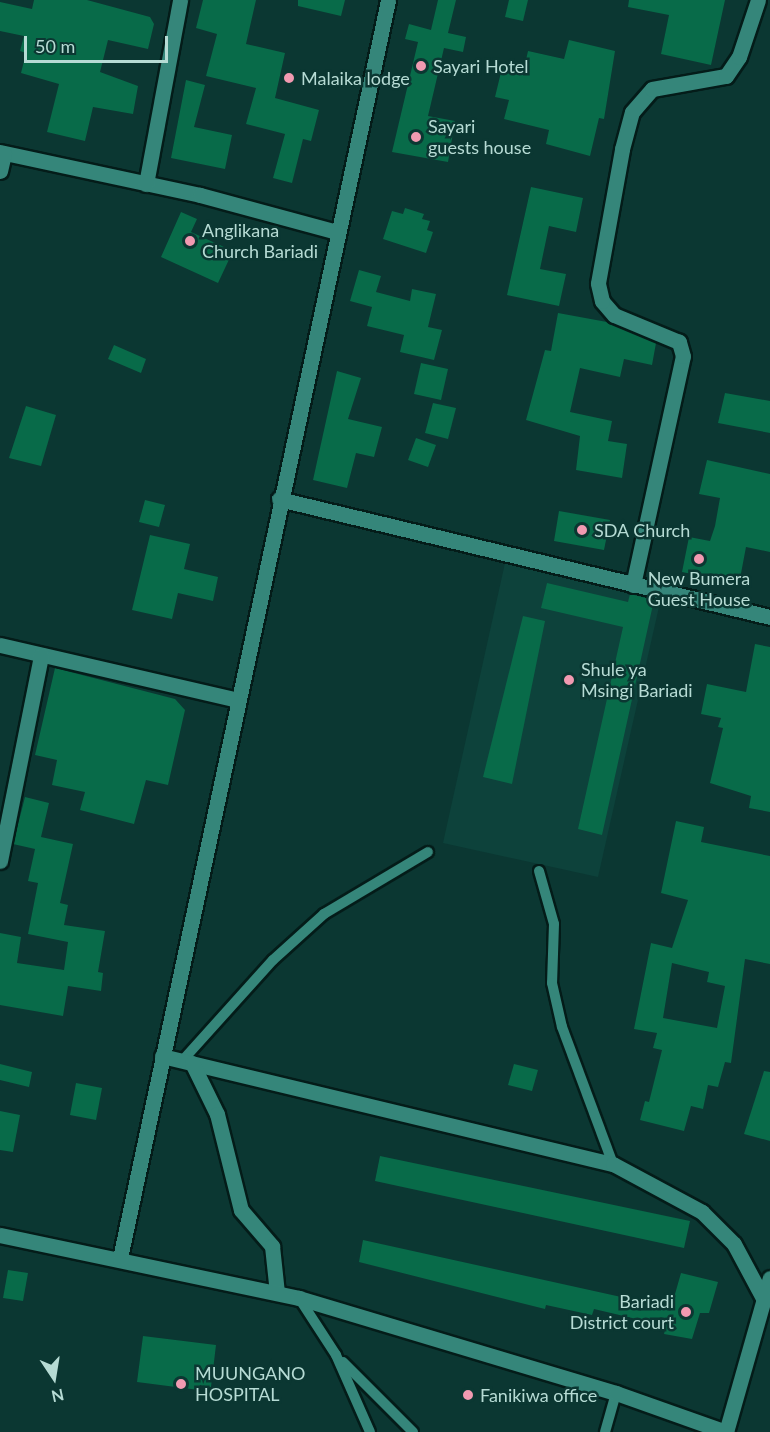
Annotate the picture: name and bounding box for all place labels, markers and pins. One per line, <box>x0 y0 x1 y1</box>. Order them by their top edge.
place label: Sayari Hotel <box>433 55 529 77</box>
marker: Sayari Hotel <box>414 59 428 73</box>
place label: Malaika lodge <box>301 67 410 89</box>
marker: Malaika lodge <box>282 71 296 85</box>
place label: Sayari guests house <box>428 116 531 158</box>
marker: Sayari guests house <box>409 130 423 144</box>
place label: Anglikana Church Bariadi <box>202 220 318 262</box>
marker: Anglikana Church Bariadi <box>183 234 197 248</box>
place label: SDA Church <box>594 519 691 541</box>
marker: SDA Church <box>575 523 589 537</box>
marker: New Bumera Guest House <box>692 552 706 566</box>
place label: New Bumera Guest House <box>648 568 750 610</box>
place label: Shule ya Msingi Bariadi <box>581 659 693 702</box>
marker: Shule ya Msingi Bariadi <box>562 673 576 687</box>
place label: Bariadi District court <box>570 1291 674 1334</box>
marker: Bariadi District court <box>679 1305 693 1319</box>
place label: MUUNGANO HOSPITAL <box>195 1363 305 1406</box>
marker: MUUNGANO HOSPITAL <box>172 1375 190 1393</box>
place label: Fanikiwa office <box>480 1384 597 1406</box>
marker: Fanikiwa office <box>461 1388 475 1402</box>

